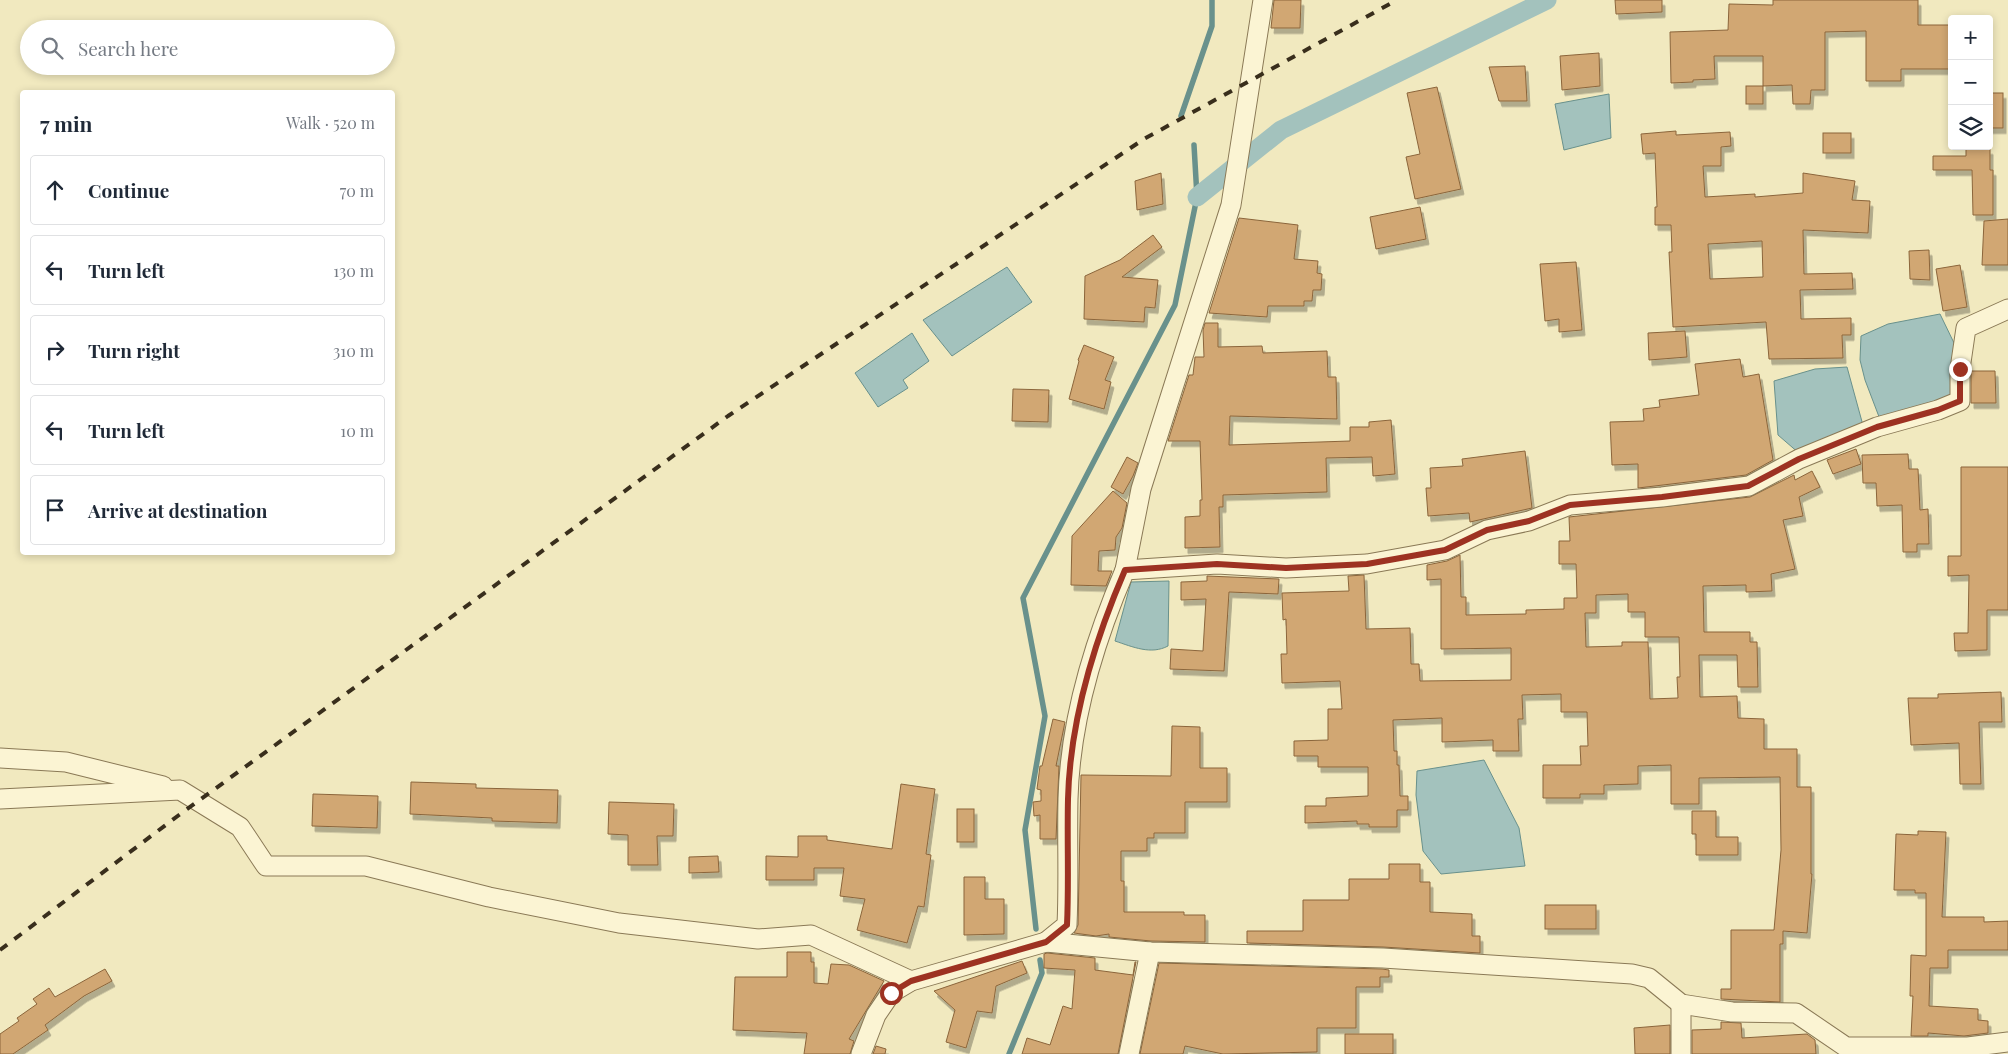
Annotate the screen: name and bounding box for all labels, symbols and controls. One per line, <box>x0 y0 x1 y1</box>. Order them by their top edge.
map controls <box>1948 15 1993 150</box>
button: + <box>1948 15 1993 60</box>
search box <box>20 20 395 75</box>
icon: search <box>38 34 66 62</box>
text: Search here <box>78 35 178 61</box>
button: − <box>1948 60 1993 105</box>
button: layers <box>1948 105 1993 150</box>
text: 7 min <box>40 109 93 137</box>
text: Walk · 520 m <box>286 112 375 133</box>
icon: ahead <box>41 176 69 204</box>
text: Continue <box>88 177 169 203</box>
text: 70 m <box>340 180 374 201</box>
icon: left <box>41 256 69 284</box>
text: Turn left <box>88 257 165 283</box>
text: 130 m <box>333 260 374 281</box>
icon: right <box>41 336 69 364</box>
text: Turn right <box>88 337 180 363</box>
text: 310 m <box>333 340 374 361</box>
route end <box>1949 358 1972 381</box>
icon: left <box>41 416 69 444</box>
text: Turn left <box>88 417 165 443</box>
text: 10 m <box>340 420 374 441</box>
icon: arrive <box>41 496 69 524</box>
text: Arrive at destination <box>88 497 268 523</box>
route start <box>880 982 903 1005</box>

